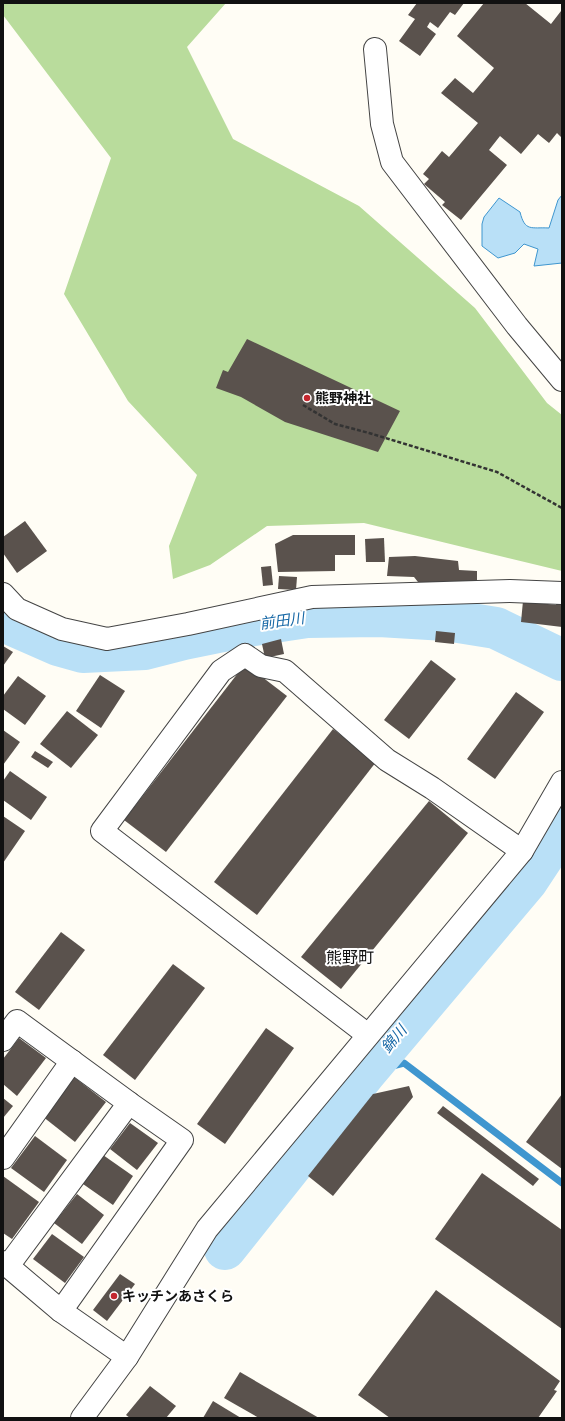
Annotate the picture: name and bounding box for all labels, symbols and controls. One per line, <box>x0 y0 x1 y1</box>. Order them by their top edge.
place label: 熊野神社 <box>315 390 371 407</box>
marker: 熊野神社 <box>302 393 312 403</box>
water label: 前田川 <box>258 609 308 633</box>
district label: 熊野町 <box>326 948 374 967</box>
water label: 錦川 <box>377 1020 412 1056</box>
place label: キッチンあさくら <box>122 1288 234 1305</box>
marker: キッチンあさくら <box>109 1291 119 1301</box>

